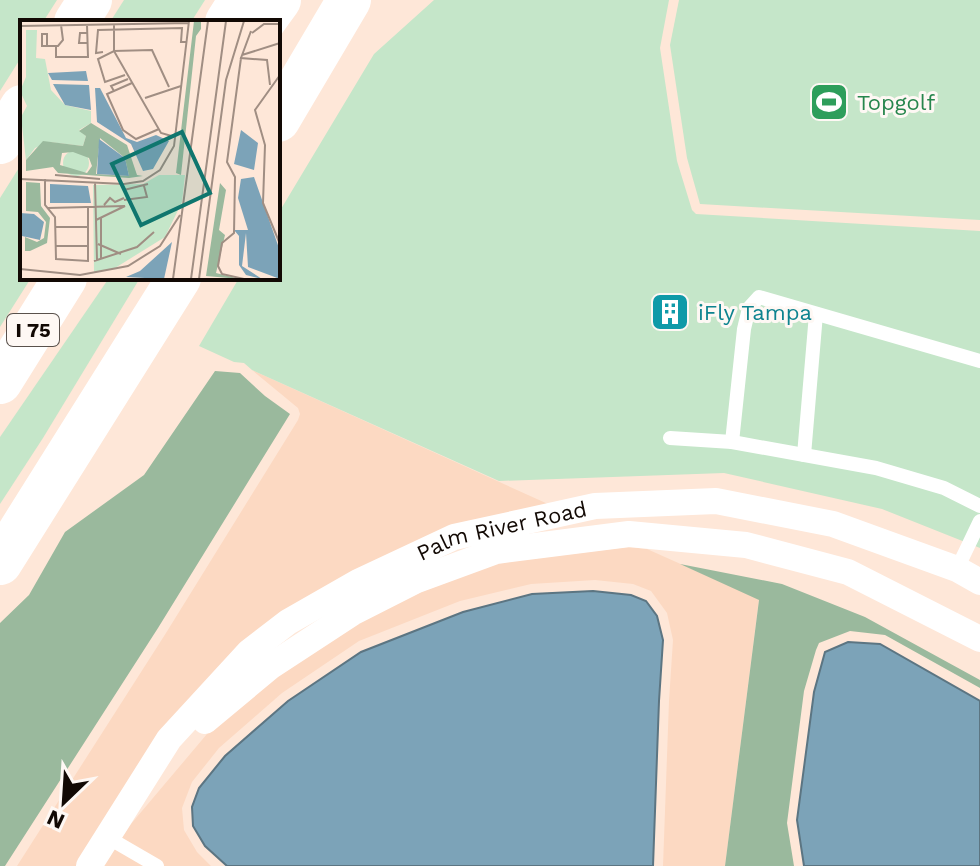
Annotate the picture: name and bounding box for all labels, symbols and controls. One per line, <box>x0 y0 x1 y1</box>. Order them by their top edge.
inset map <box>20 20 280 280</box>
sports icon: Topgolf <box>808 81 850 123</box>
place label: Topgolf <box>857 90 935 115</box>
building icon: iFly Tampa <box>649 291 691 333</box>
place label: iFly Tampa <box>698 300 812 325</box>
road number: I 75 <box>7 314 59 346</box>
street label: Palm River Road <box>413 496 589 566</box>
north arrow <box>24 762 104 842</box>
text: N <box>43 805 68 834</box>

